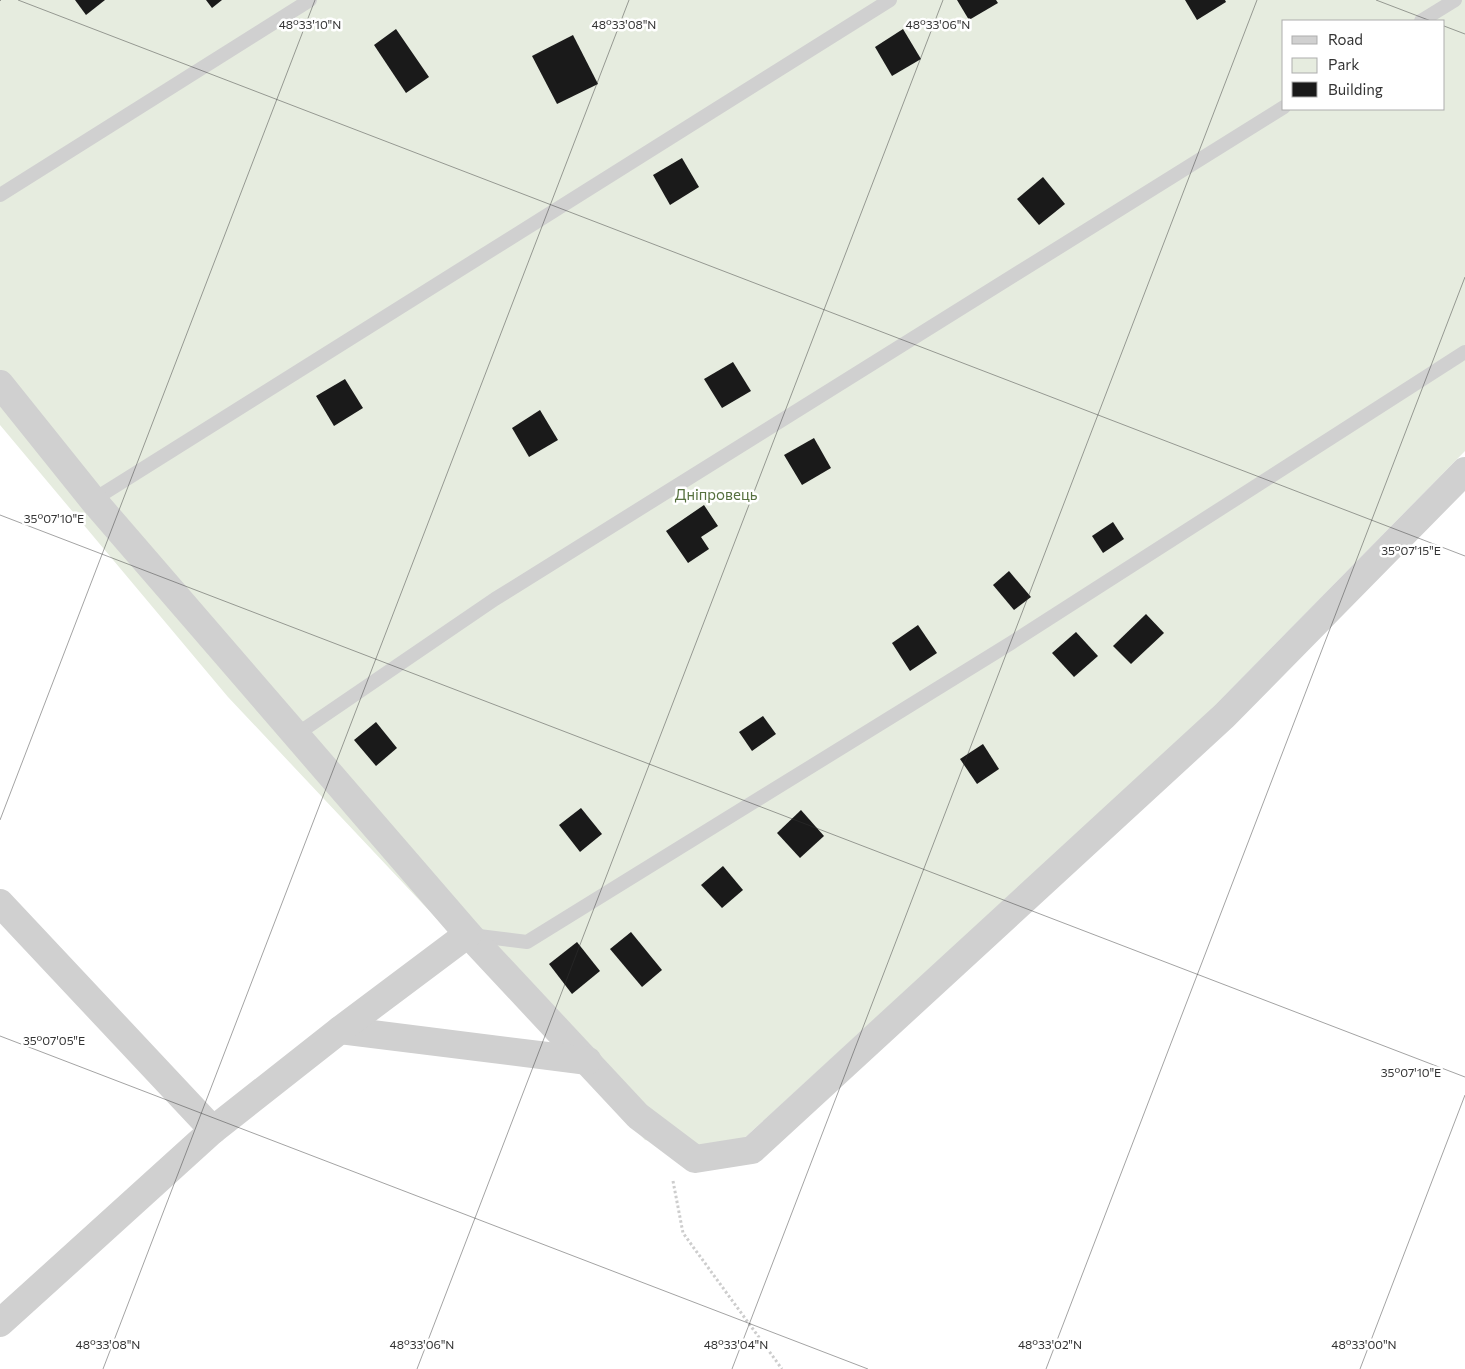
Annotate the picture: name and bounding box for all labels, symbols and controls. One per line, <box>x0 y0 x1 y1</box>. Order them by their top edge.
text: 48°33'10"N <box>279 17 341 31</box>
text: 48°33'08"N <box>592 17 656 31</box>
text: 48°33'06"N <box>906 17 970 31</box>
legend <box>1282 20 1445 110</box>
text: Road <box>1328 30 1363 48</box>
text: Park <box>1328 55 1359 73</box>
text: Building <box>1328 80 1383 98</box>
park label: Дніпровець <box>675 485 758 503</box>
text: 35°07'10"E <box>24 511 84 525</box>
text: 35°07'15"E <box>1381 543 1441 557</box>
text: 35°07'05"E <box>23 1033 85 1047</box>
text: 35°07'10"E <box>1381 1065 1441 1079</box>
text: 48°33'08"N <box>76 1337 140 1351</box>
text: 48°33'06"N <box>390 1337 454 1351</box>
text: 48°33'04"N <box>704 1337 768 1351</box>
text: 48°33'02"N <box>1018 1337 1082 1351</box>
text: 48°33'00"N <box>1331 1337 1397 1351</box>

